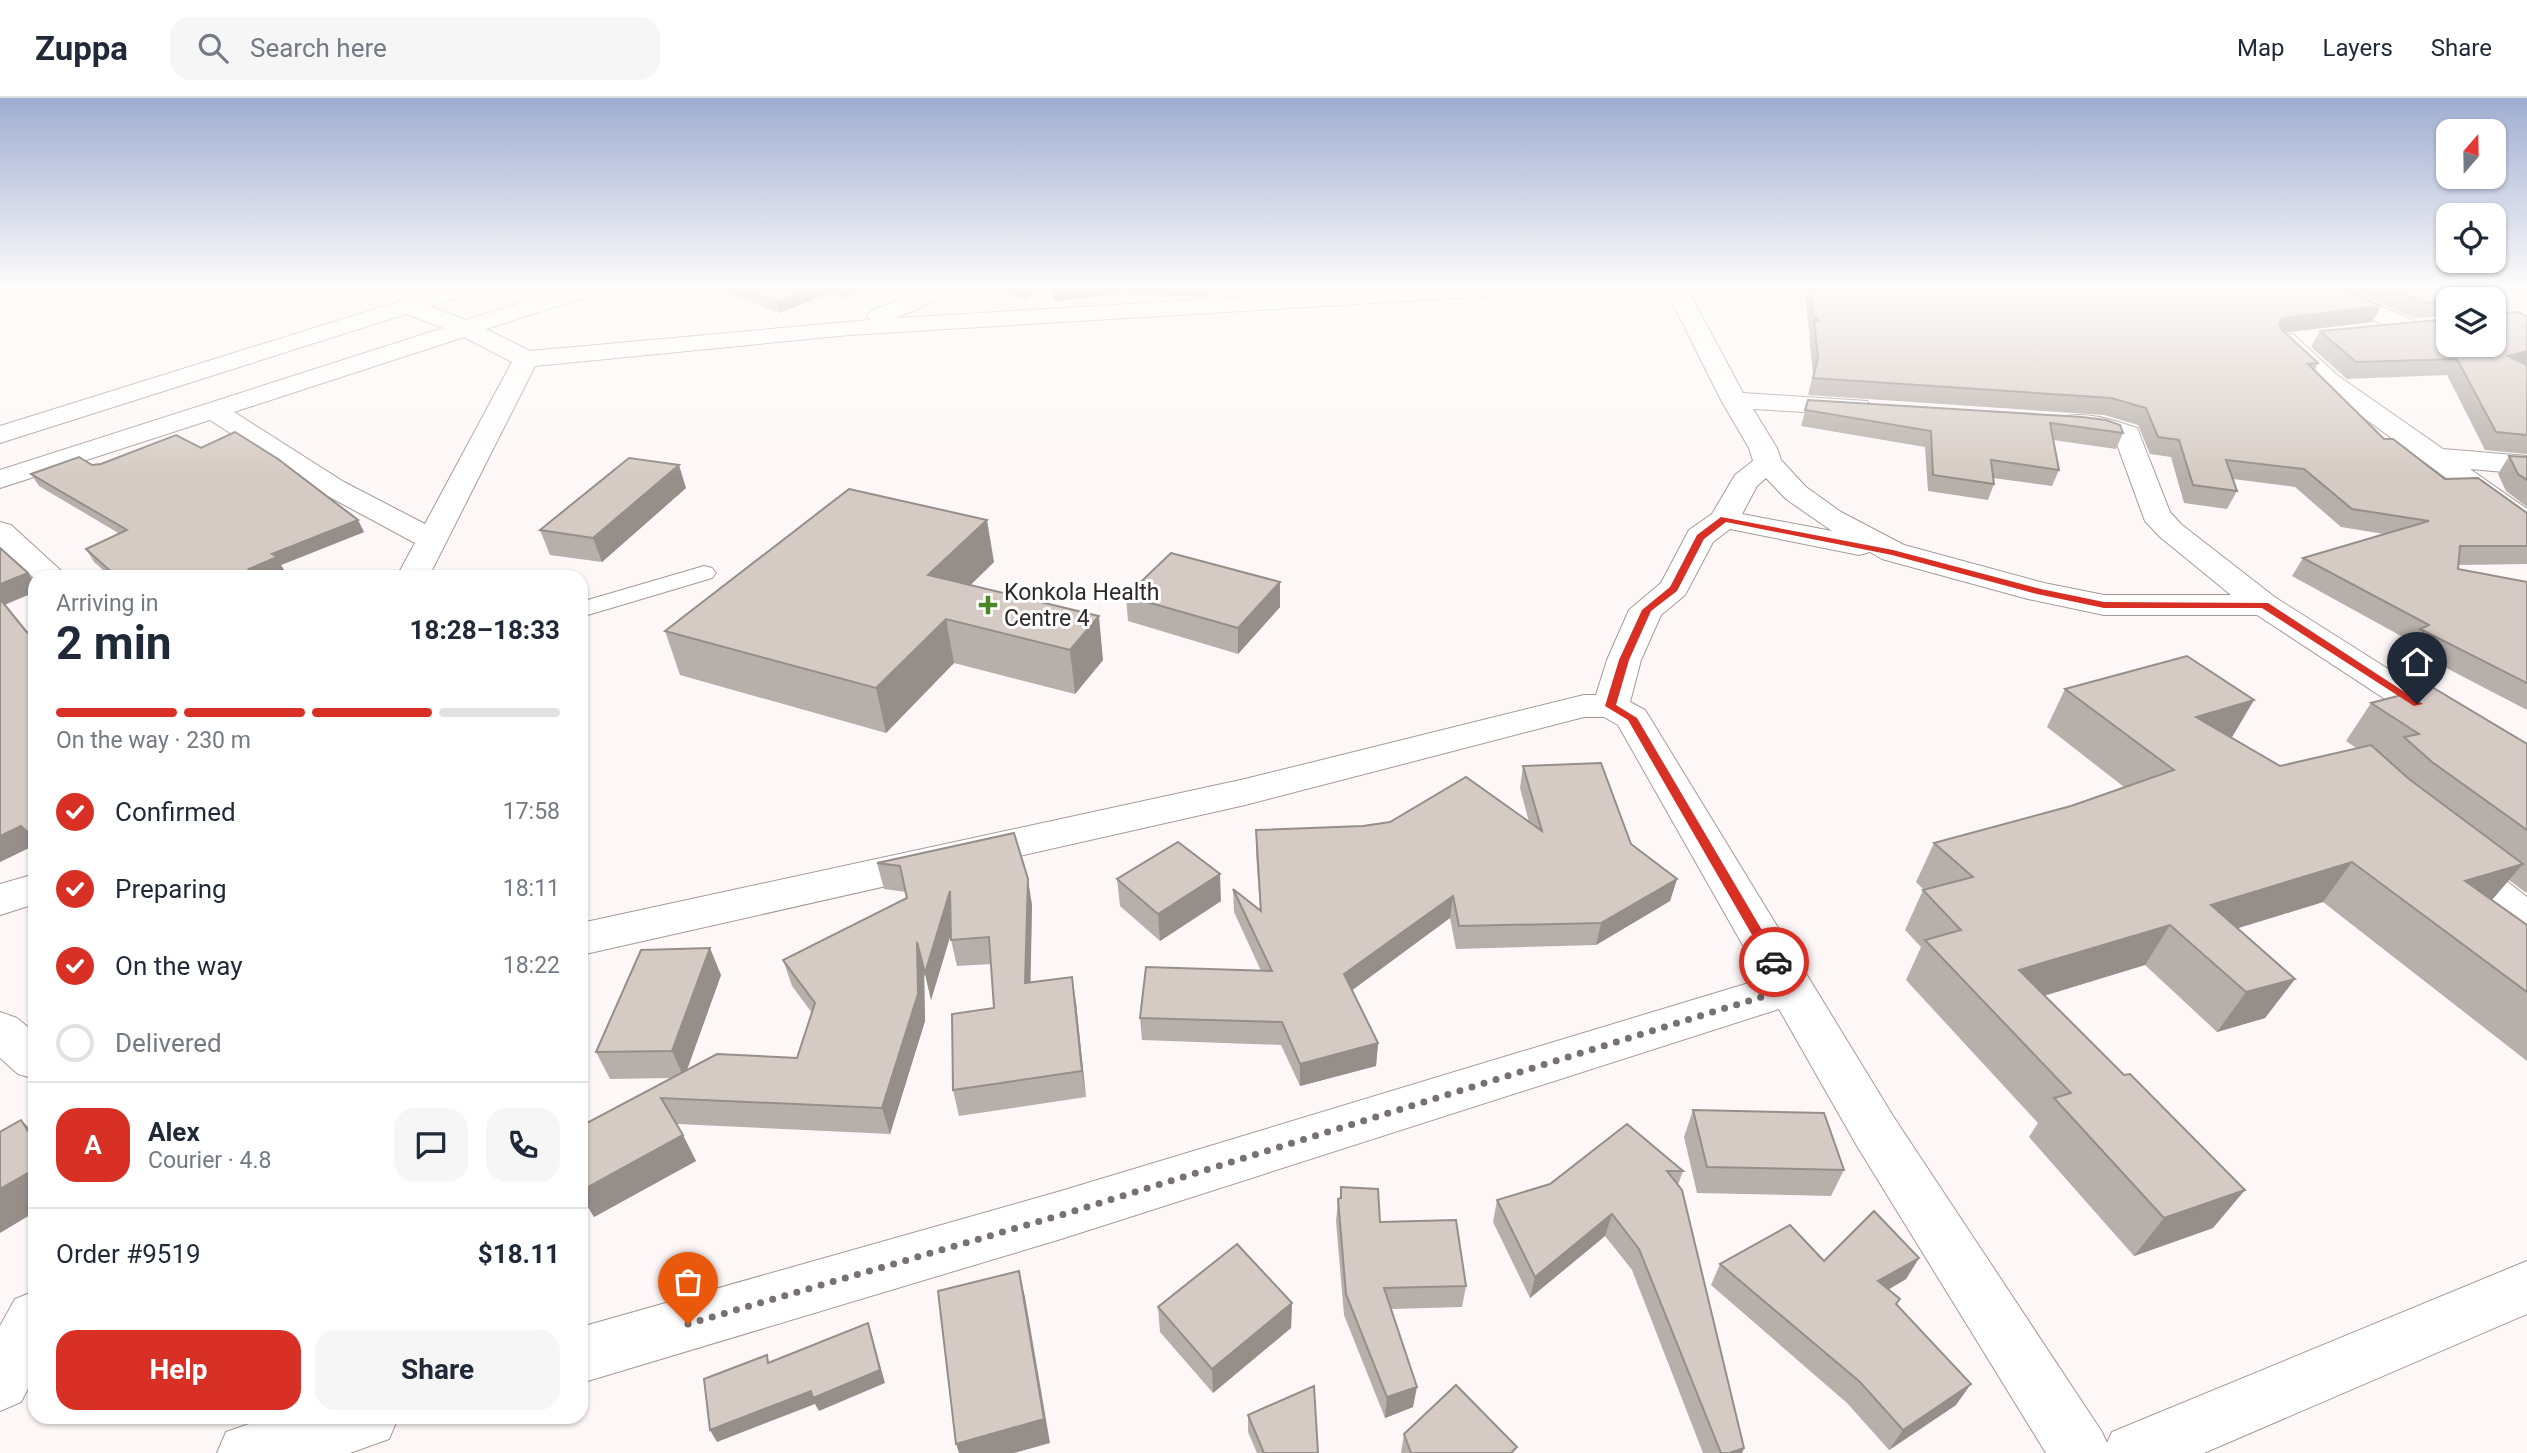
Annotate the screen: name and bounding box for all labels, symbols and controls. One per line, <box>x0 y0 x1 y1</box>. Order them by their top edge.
search box <box>170 17 660 80</box>
text: Zuppa <box>35 29 128 68</box>
icon: search <box>194 29 232 67</box>
text: Search here <box>250 33 387 63</box>
text: Map <box>2237 34 2285 62</box>
text: Layers <box>2323 34 2393 62</box>
text: Share <box>2431 34 2492 62</box>
north arrow <box>2436 119 2506 189</box>
map controls <box>2436 119 2506 357</box>
button: locate <box>2436 203 2506 273</box>
button: layers <box>2436 287 2506 357</box>
place label: Konkola Health Centre 4 <box>1004 579 1159 632</box>
text: Arriving in <box>56 590 159 617</box>
marker: Konkola Health Centre 4 <box>978 595 998 615</box>
text: 18:28–18:33 <box>410 615 560 645</box>
text: 2 min <box>56 616 172 670</box>
pin <box>2387 632 2447 704</box>
icon: home <box>2398 643 2436 681</box>
text: On the way · 230 m <box>56 727 251 754</box>
icon: check <box>56 793 94 831</box>
text: Confirmed <box>115 797 236 827</box>
text: 17:58 <box>503 798 560 825</box>
icon: check <box>56 870 94 908</box>
text: Preparing <box>115 874 227 904</box>
text: 18:11 <box>503 875 560 902</box>
courier <box>1739 927 1809 997</box>
icon: car <box>1755 943 1793 981</box>
icon: check <box>56 947 94 985</box>
text: On the way <box>115 951 243 981</box>
text: 18:22 <box>503 952 560 979</box>
text: Delivered <box>115 1028 222 1058</box>
button: chat <box>394 1108 468 1182</box>
button: phone <box>486 1108 560 1182</box>
text: Alex <box>148 1117 200 1147</box>
text: A <box>84 1130 102 1160</box>
text: Courier · 4.8 <box>148 1147 271 1174</box>
text: Order #9519 <box>56 1239 201 1269</box>
text: $18.11 <box>478 1239 560 1269</box>
pin <box>658 1252 718 1324</box>
icon: bag <box>669 1263 707 1301</box>
button: Help <box>56 1330 301 1410</box>
button: Share <box>315 1330 560 1410</box>

